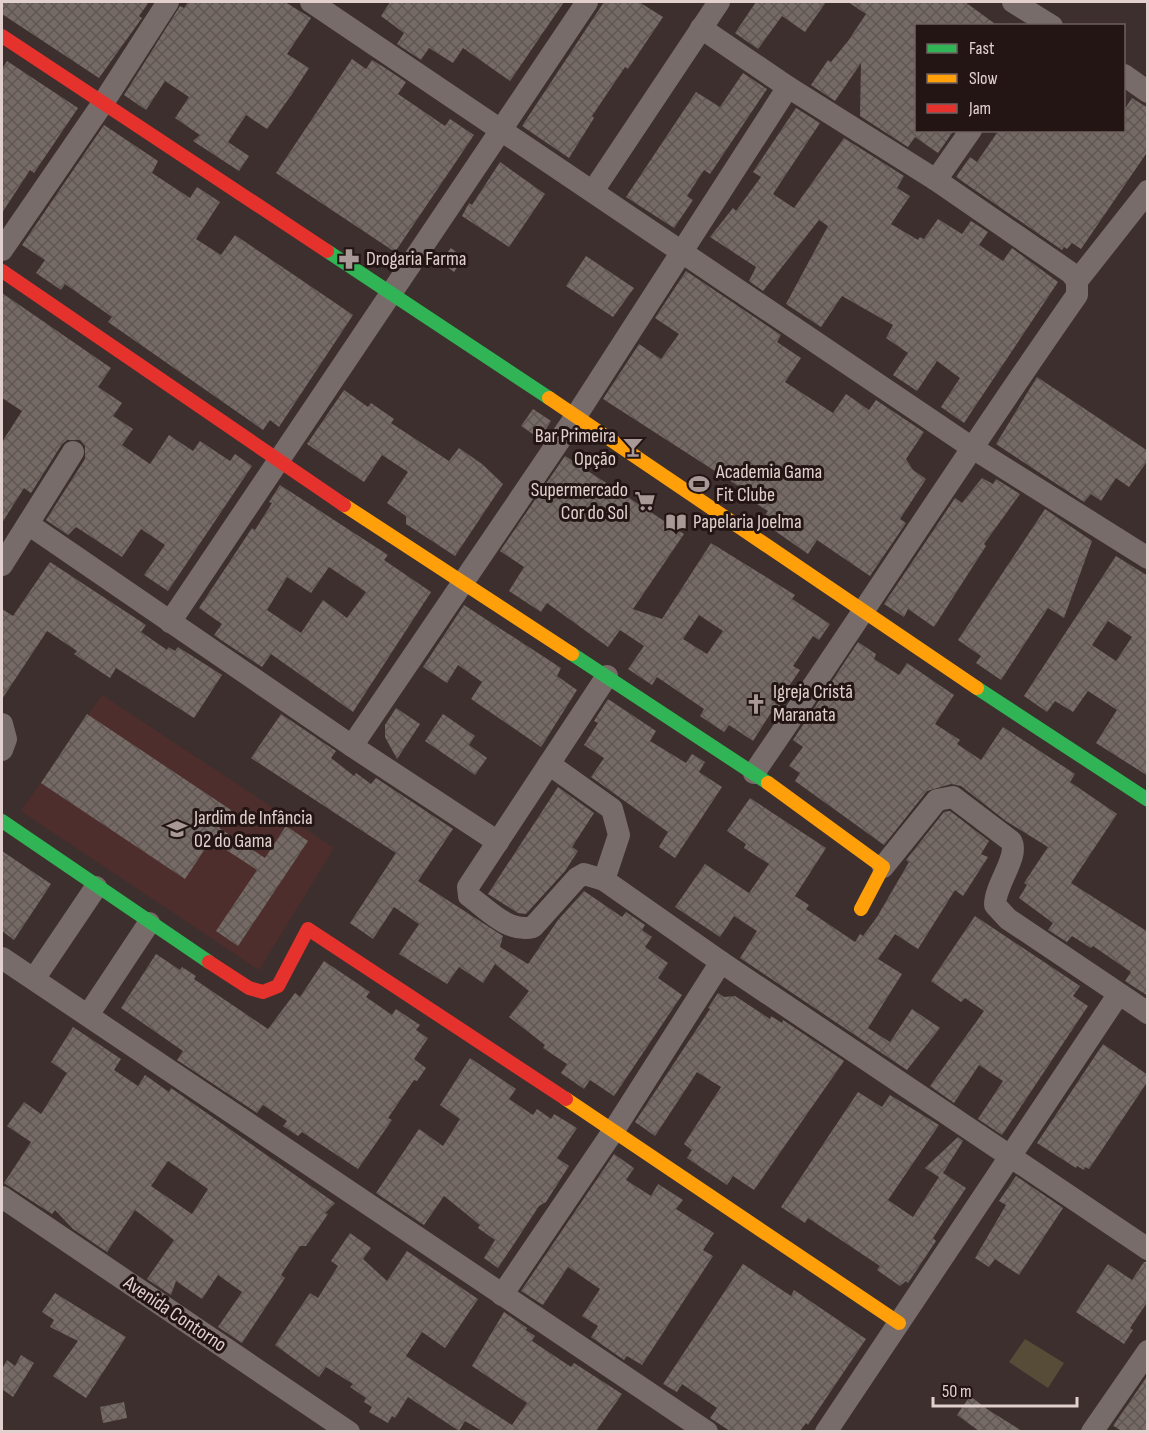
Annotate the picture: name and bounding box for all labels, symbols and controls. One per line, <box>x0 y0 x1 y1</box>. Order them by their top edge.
legend <box>915 24 1125 132</box>
text: Fast <box>969 38 995 59</box>
text: Slow <box>969 68 998 89</box>
text: Jam <box>968 98 991 119</box>
pharmacy icon: Drogaria Farma <box>337 247 361 271</box>
place label: Drogaria Farma <box>366 247 466 271</box>
place label: Bar Primeira Opção <box>535 424 616 471</box>
bar icon: Bar Primeira Opção <box>621 435 645 459</box>
place label: Academia Gama Fit Clube <box>715 460 822 507</box>
sports icon: Academia Gama Fit Clube <box>687 472 711 496</box>
place label: Supermercado Cor do Sol <box>531 478 628 525</box>
supermarket icon: Supermercado Cor do Sol <box>633 489 657 513</box>
library icon: Papelaria Joelma <box>664 510 688 534</box>
place label: Papelaria Joelma <box>693 510 802 534</box>
place label: Igreja Cristã Maranata <box>773 680 853 727</box>
church icon: Igreja Cristã Maranata <box>744 692 768 716</box>
place label: Jardim de Infância 02 do Gama <box>193 806 313 853</box>
school or university icon: Jardim de Infância 02 do Gama <box>165 817 189 841</box>
street label: Avenida Contorno <box>118 1270 231 1357</box>
scale bar <box>933 1370 1077 1408</box>
text: 50 m <box>942 1381 972 1402</box>

